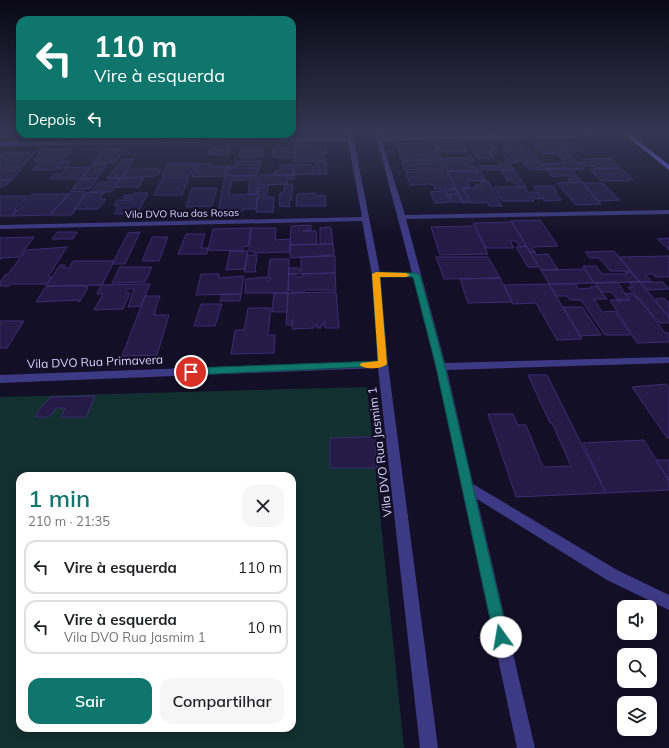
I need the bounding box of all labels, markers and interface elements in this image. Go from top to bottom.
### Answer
text: 110 m [94,29,177,64]
icon: left [28,32,80,84]
text: Vire à esquerda [94,64,225,87]
icon: left [84,108,106,130]
text: Depois [28,110,76,129]
street label: Vila DVO Rua das Rosas [125,206,239,221]
street label: Vila DVO Rua Primavera [27,352,163,371]
pin [174,355,208,389]
icon: arrive [180,361,202,383]
street label: Vila DVO Rua Jasmim 1 [364,386,395,518]
text: 1 min [28,483,90,513]
button: close [242,485,284,527]
text: 210 m · 21:35 [28,513,110,529]
icon: left [30,556,52,578]
text: Vire à esquerda [64,558,177,577]
text: 110 m [238,558,282,577]
map controls [617,600,657,736]
button: sound [617,600,657,640]
text: Vire à esquerda [64,610,177,629]
icon: left [30,616,52,638]
position arrow [480,616,522,658]
text: 10 m [247,618,282,637]
text: Vila DVO Rua Jasmim 1 [64,629,206,645]
button: search [617,648,657,688]
button: Sair [28,678,152,724]
button: Compartilhar [160,678,284,724]
button: layers [617,696,657,736]

